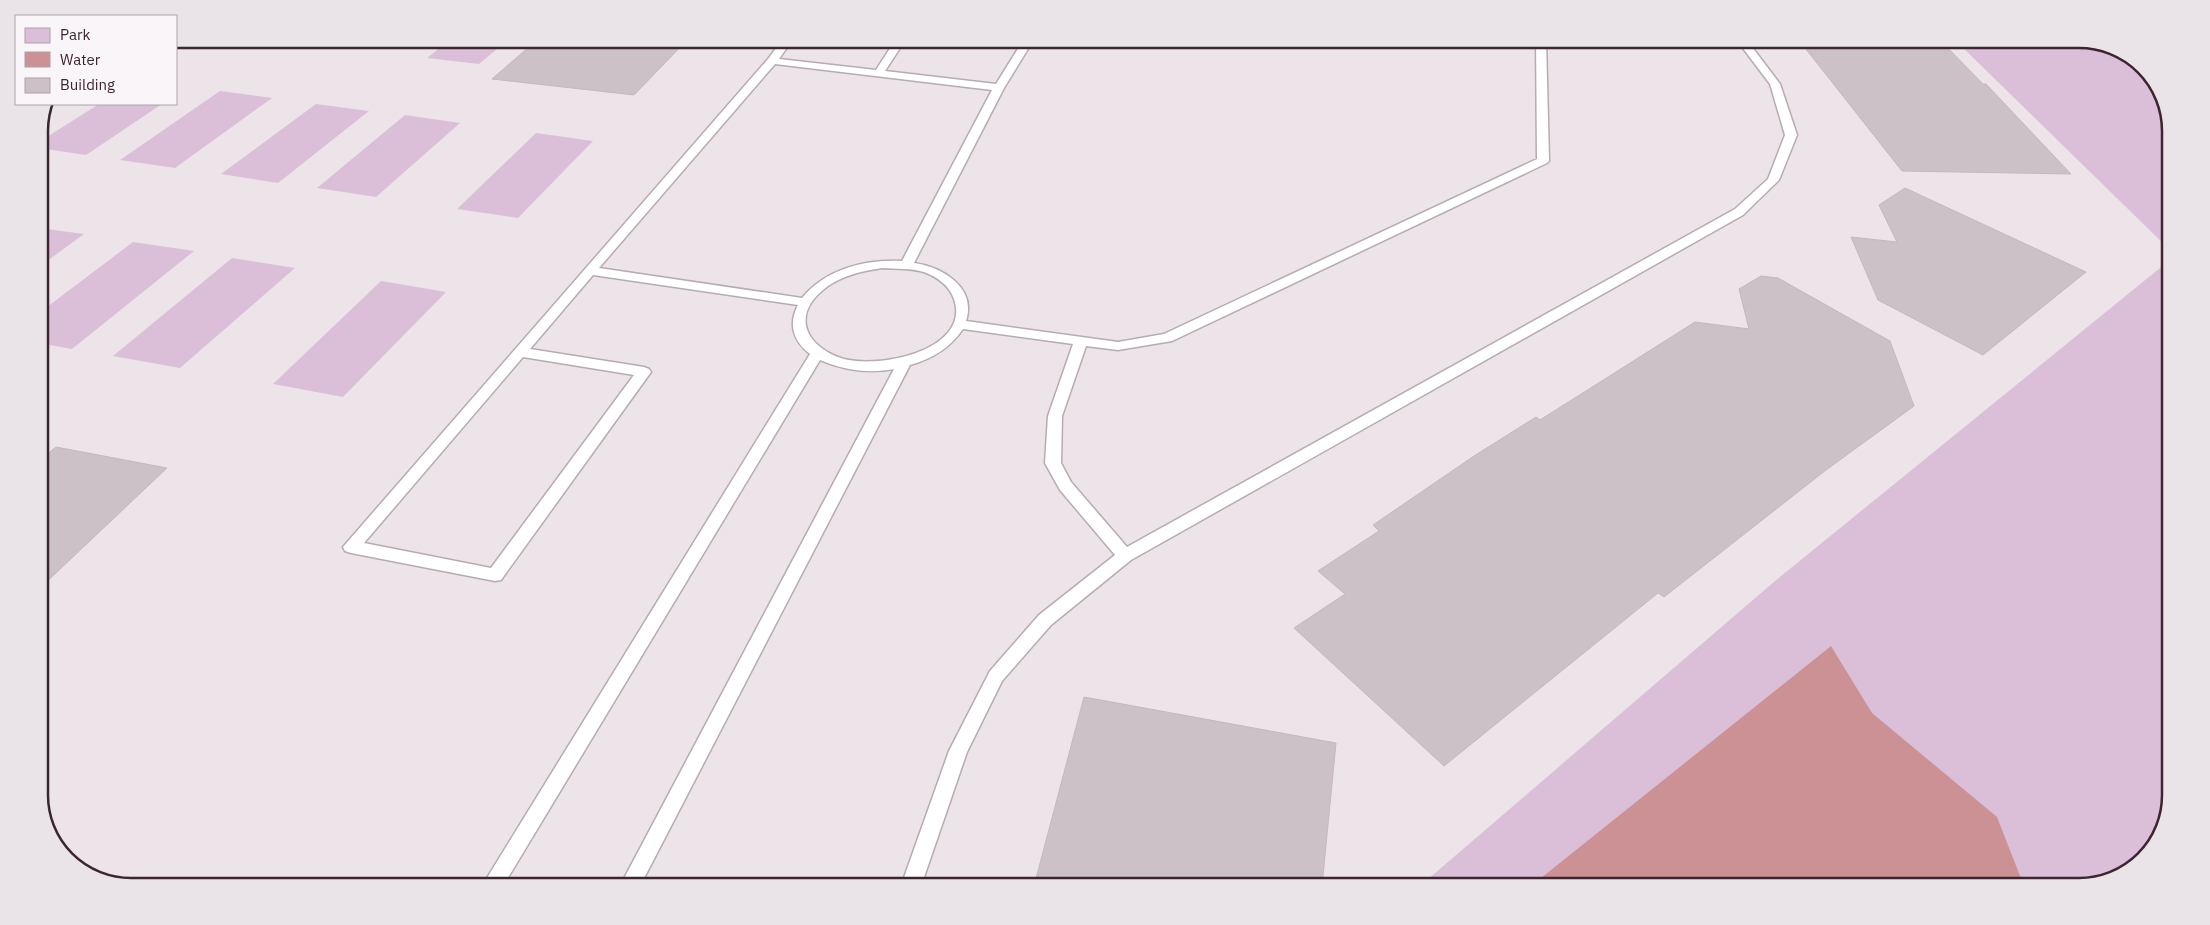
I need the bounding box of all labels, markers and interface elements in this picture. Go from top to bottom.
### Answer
legend [15,15,178,105]
text: Park [60,25,90,44]
text: Water [60,50,101,69]
text: Building [60,75,115,94]

